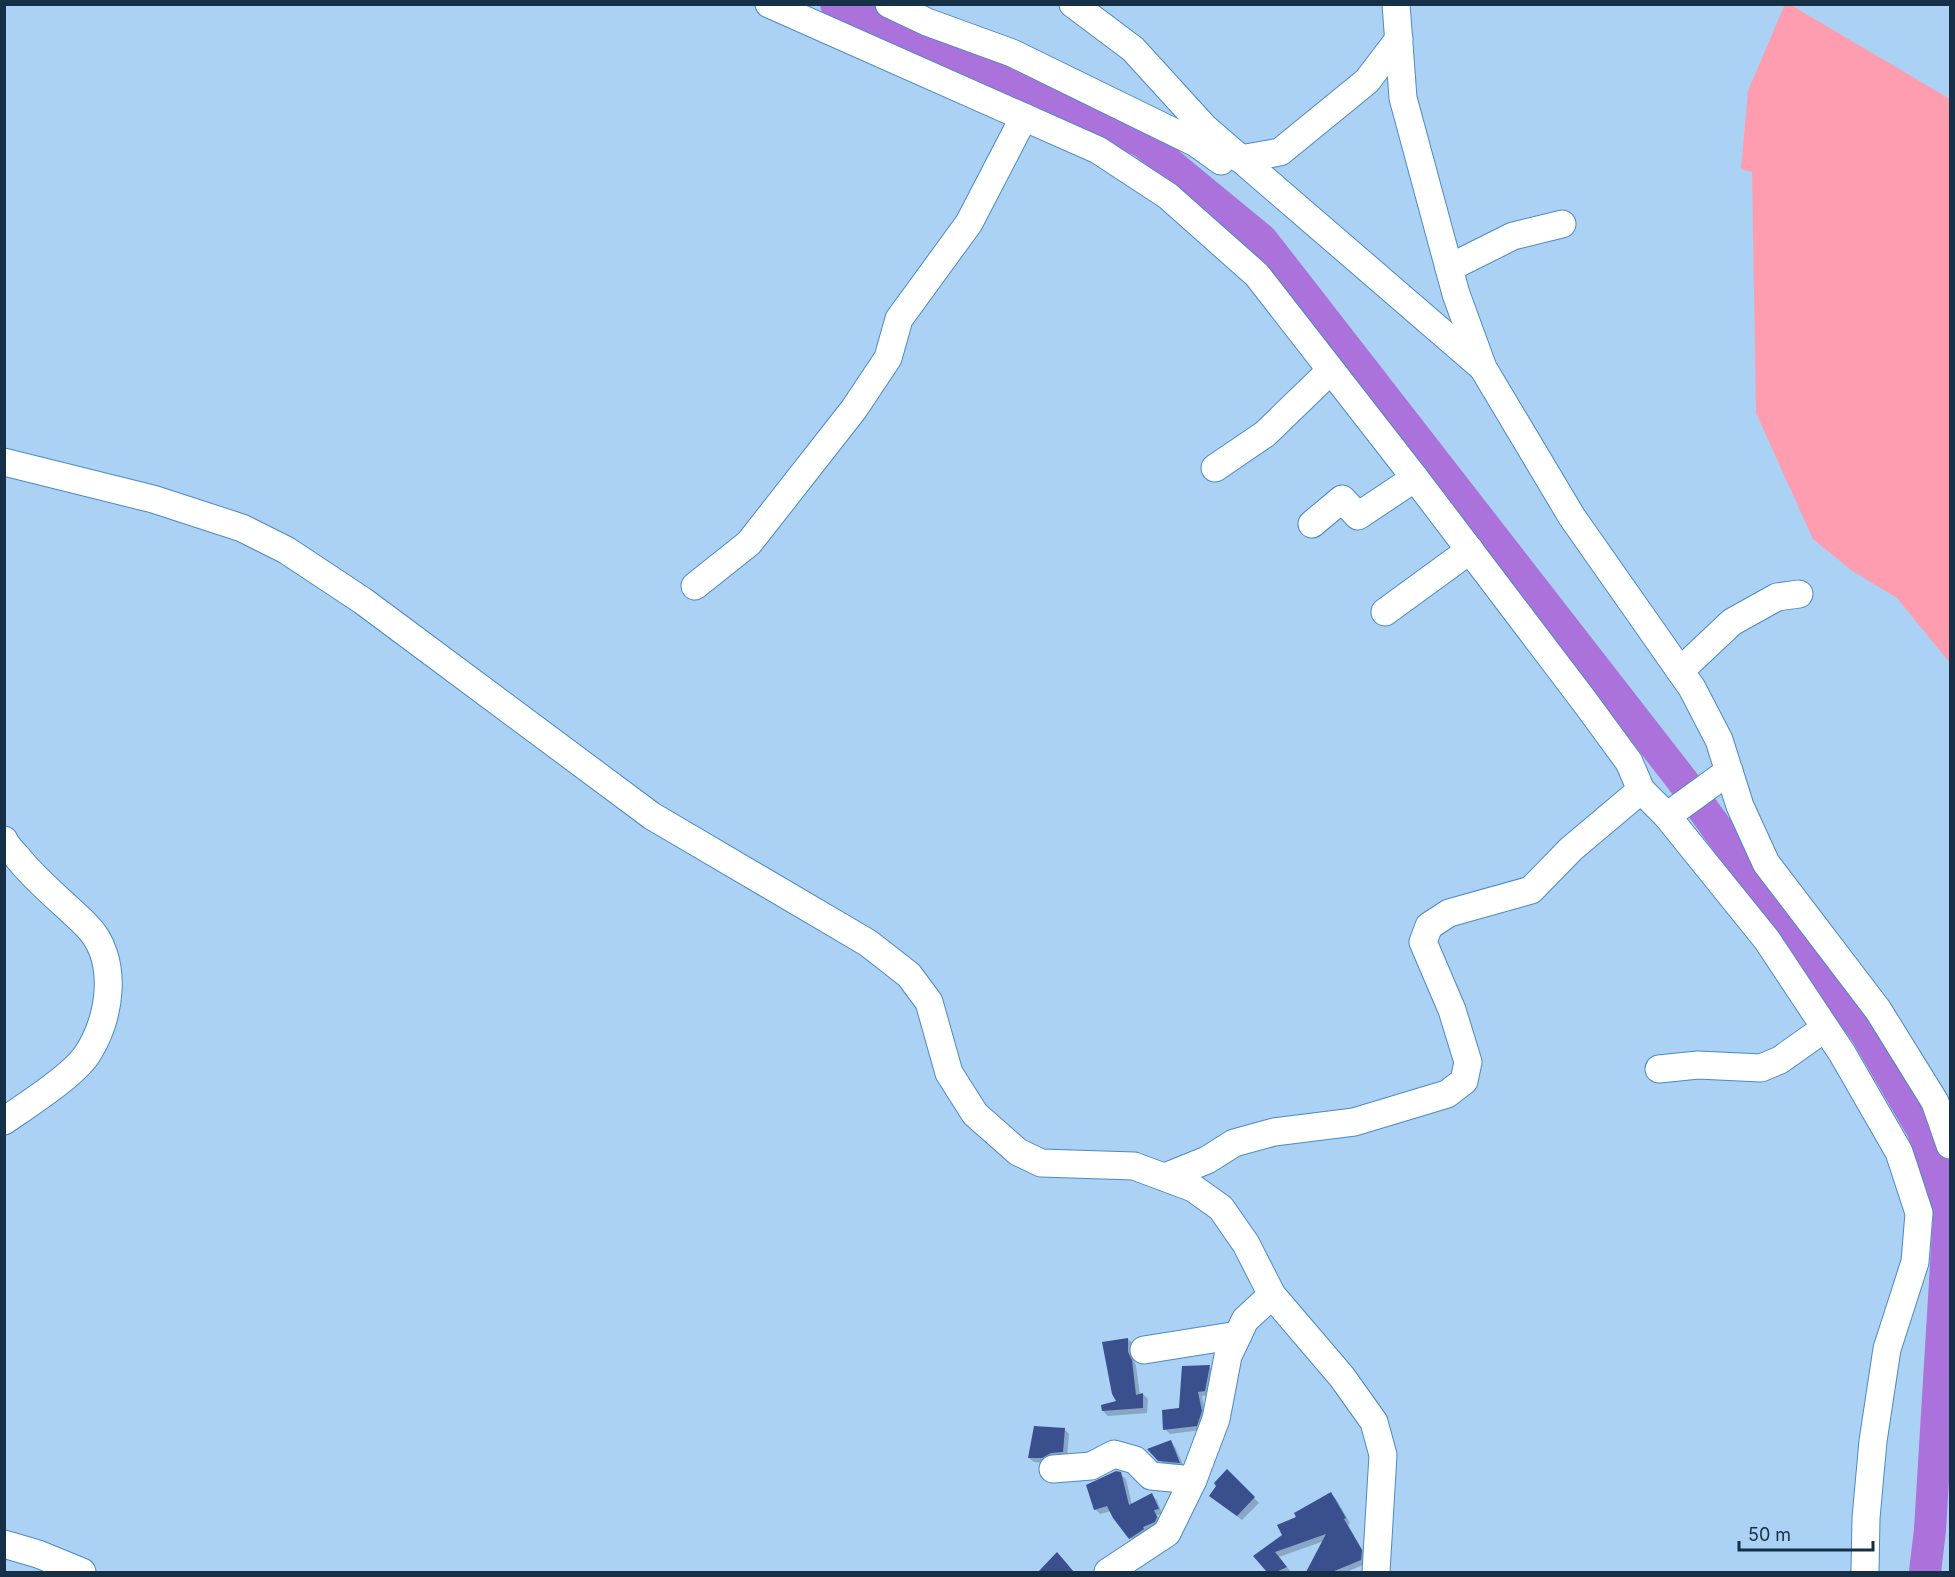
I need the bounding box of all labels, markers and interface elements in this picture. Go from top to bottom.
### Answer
scale bar [1739,1514,1872,1552]
text: 50 m [1748,1524,1791,1545]

